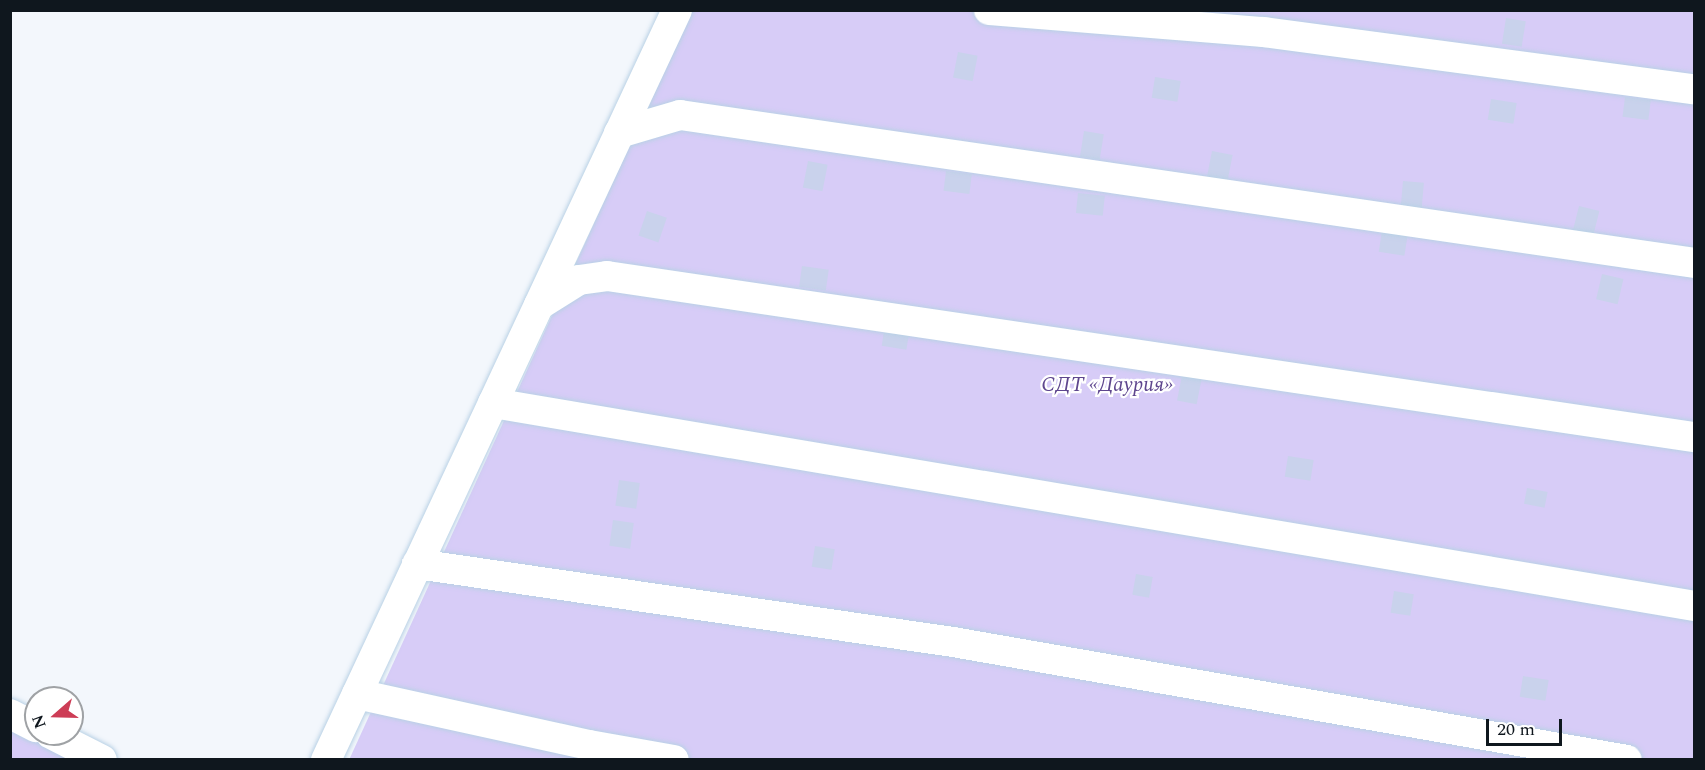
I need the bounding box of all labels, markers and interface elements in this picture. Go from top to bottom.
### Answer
park label: СДТ «Даурия» [1041,372,1173,398]
north arrow [24,686,84,746]
scale bar [1489,707,1566,745]
text: N [25,711,52,732]
text: 20 m [1497,716,1535,743]

